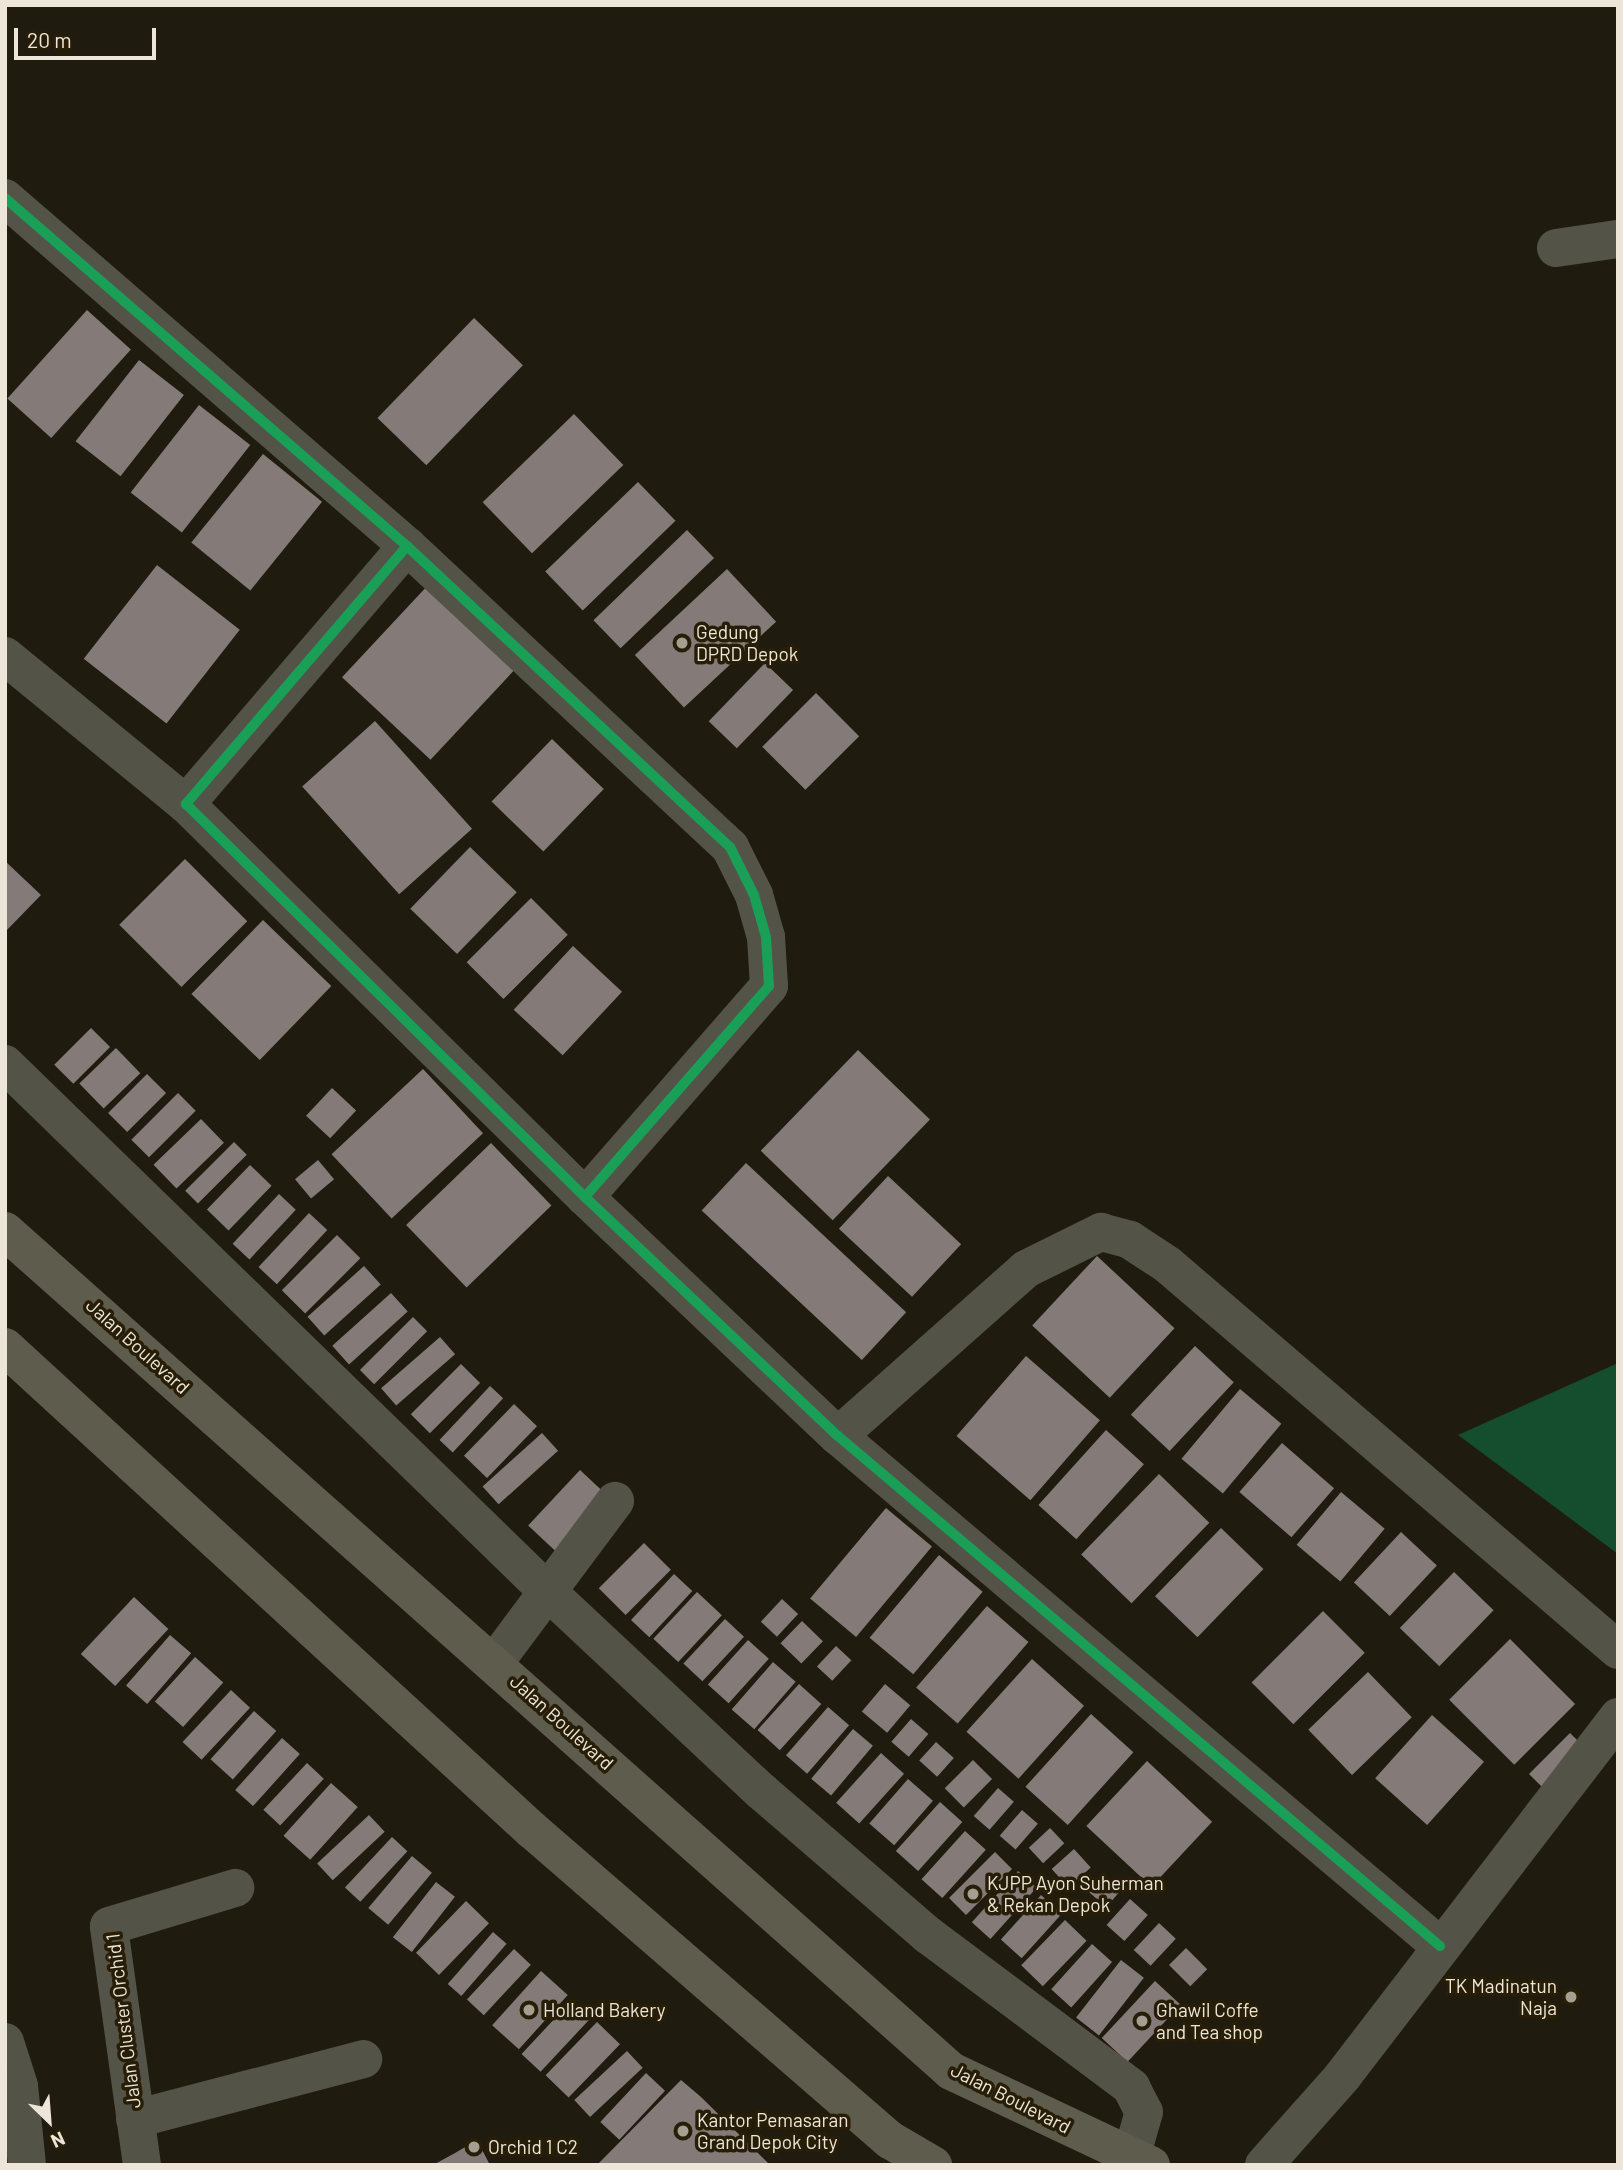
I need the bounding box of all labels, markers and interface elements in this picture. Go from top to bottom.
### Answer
scale bar [18,14,159,58]
text: 20 m [27,27,72,52]
place label: Gedung DPRD Depok [696,621,798,665]
marker: Gedung DPRD Depok [674,635,690,651]
street label: Jalan Boulevard [82,1294,194,1398]
street label: Jalan Boulevard [506,1670,618,1774]
place label: KJPP Ayon Suherman & Rekan Depok [987,1872,1164,1916]
marker: KJPP Ayon Suherman & Rekan Depok [965,1886,981,1902]
street label: Jalan Cluster Orchid 1 [101,1932,145,2110]
place label: TK Madinatun Naja [1445,1975,1557,2019]
marker: TK Madinatun Naja [1563,1989,1579,2005]
place label: Holland Bakery [543,1999,666,2021]
place label: Ghawil Coffe and Tea shop [1156,1999,1263,2043]
marker: Holland Bakery [521,2002,537,2018]
marker: Ghawil Coffe and Tea shop [1134,2013,1150,2029]
street label: Jalan Boulevard [947,2058,1075,2138]
north arrow [14,2086,84,2156]
place label: Kantor Pemasaran Grand Depok City [697,2109,848,2153]
marker: Kantor Pemasaran Grand Depok City [675,2123,691,2139]
text: N [48,2127,69,2154]
place label: Orchid 1 C2 [488,2136,578,2158]
marker: Orchid 1 C2 [466,2139,482,2155]

